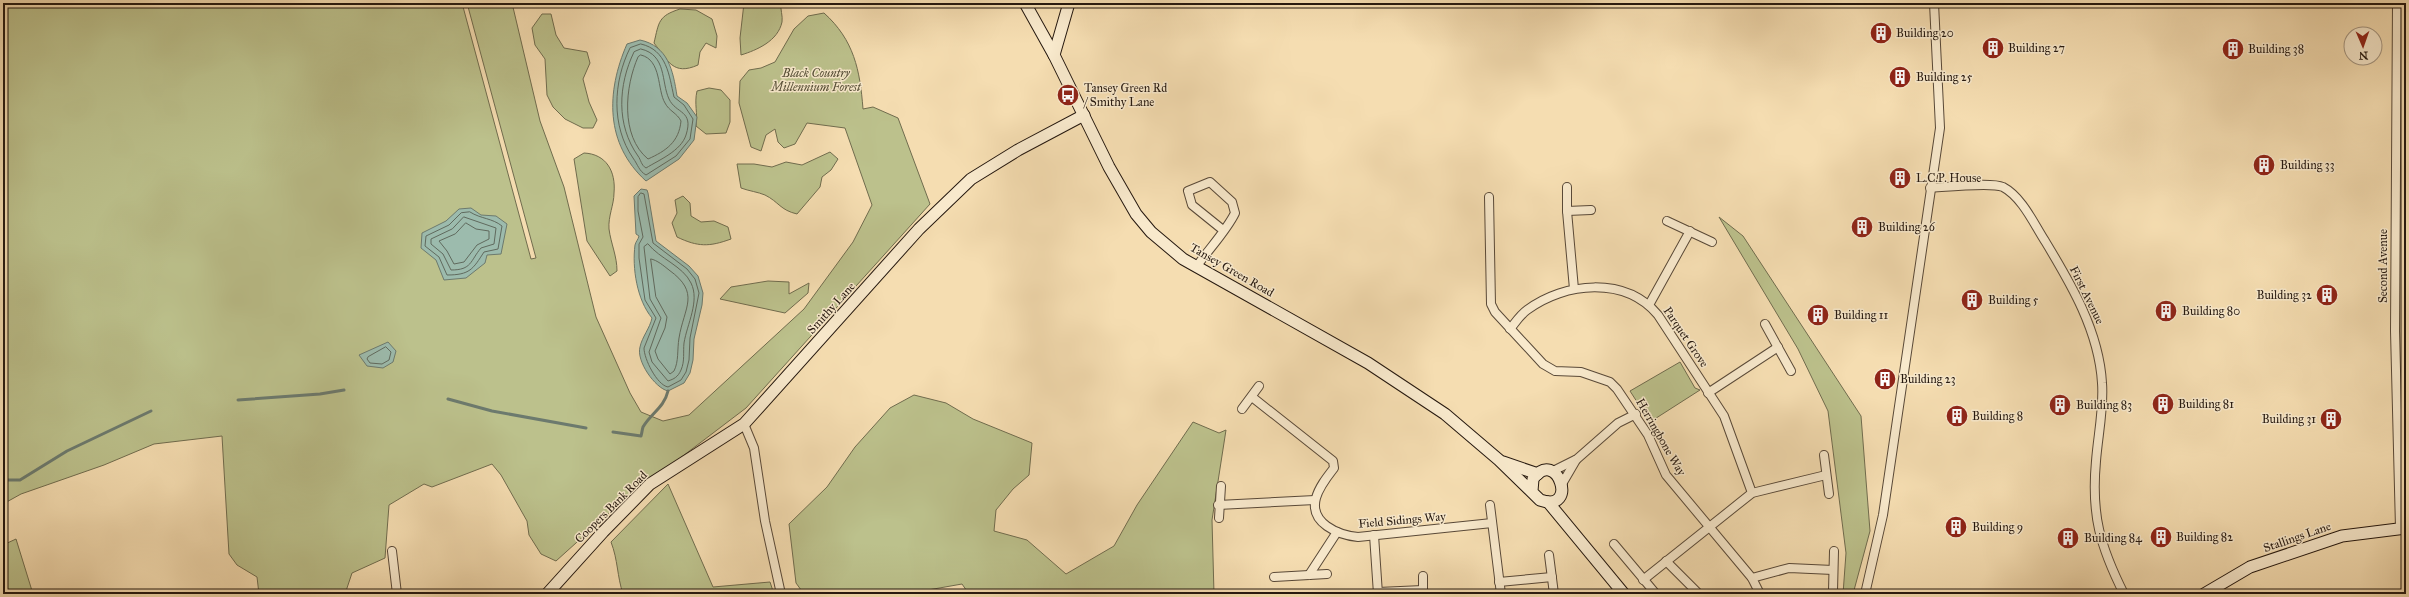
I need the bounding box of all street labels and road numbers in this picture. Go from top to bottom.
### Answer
street label: Second Avenue [2376,229,2390,303]
street label: Tansey Green Road [1188,240,1276,300]
street label: First Avenue [2067,264,2107,326]
street label: Smithy Lane [804,279,858,337]
street label: Parquet Grove [1660,304,1711,370]
street label: Herringbone Way [1632,396,1689,479]
street label: Coopers Bank Road [572,468,650,546]
street label: Field Sidings Way [1358,509,1447,532]
street label: Stallings Lane [2261,519,2333,556]

